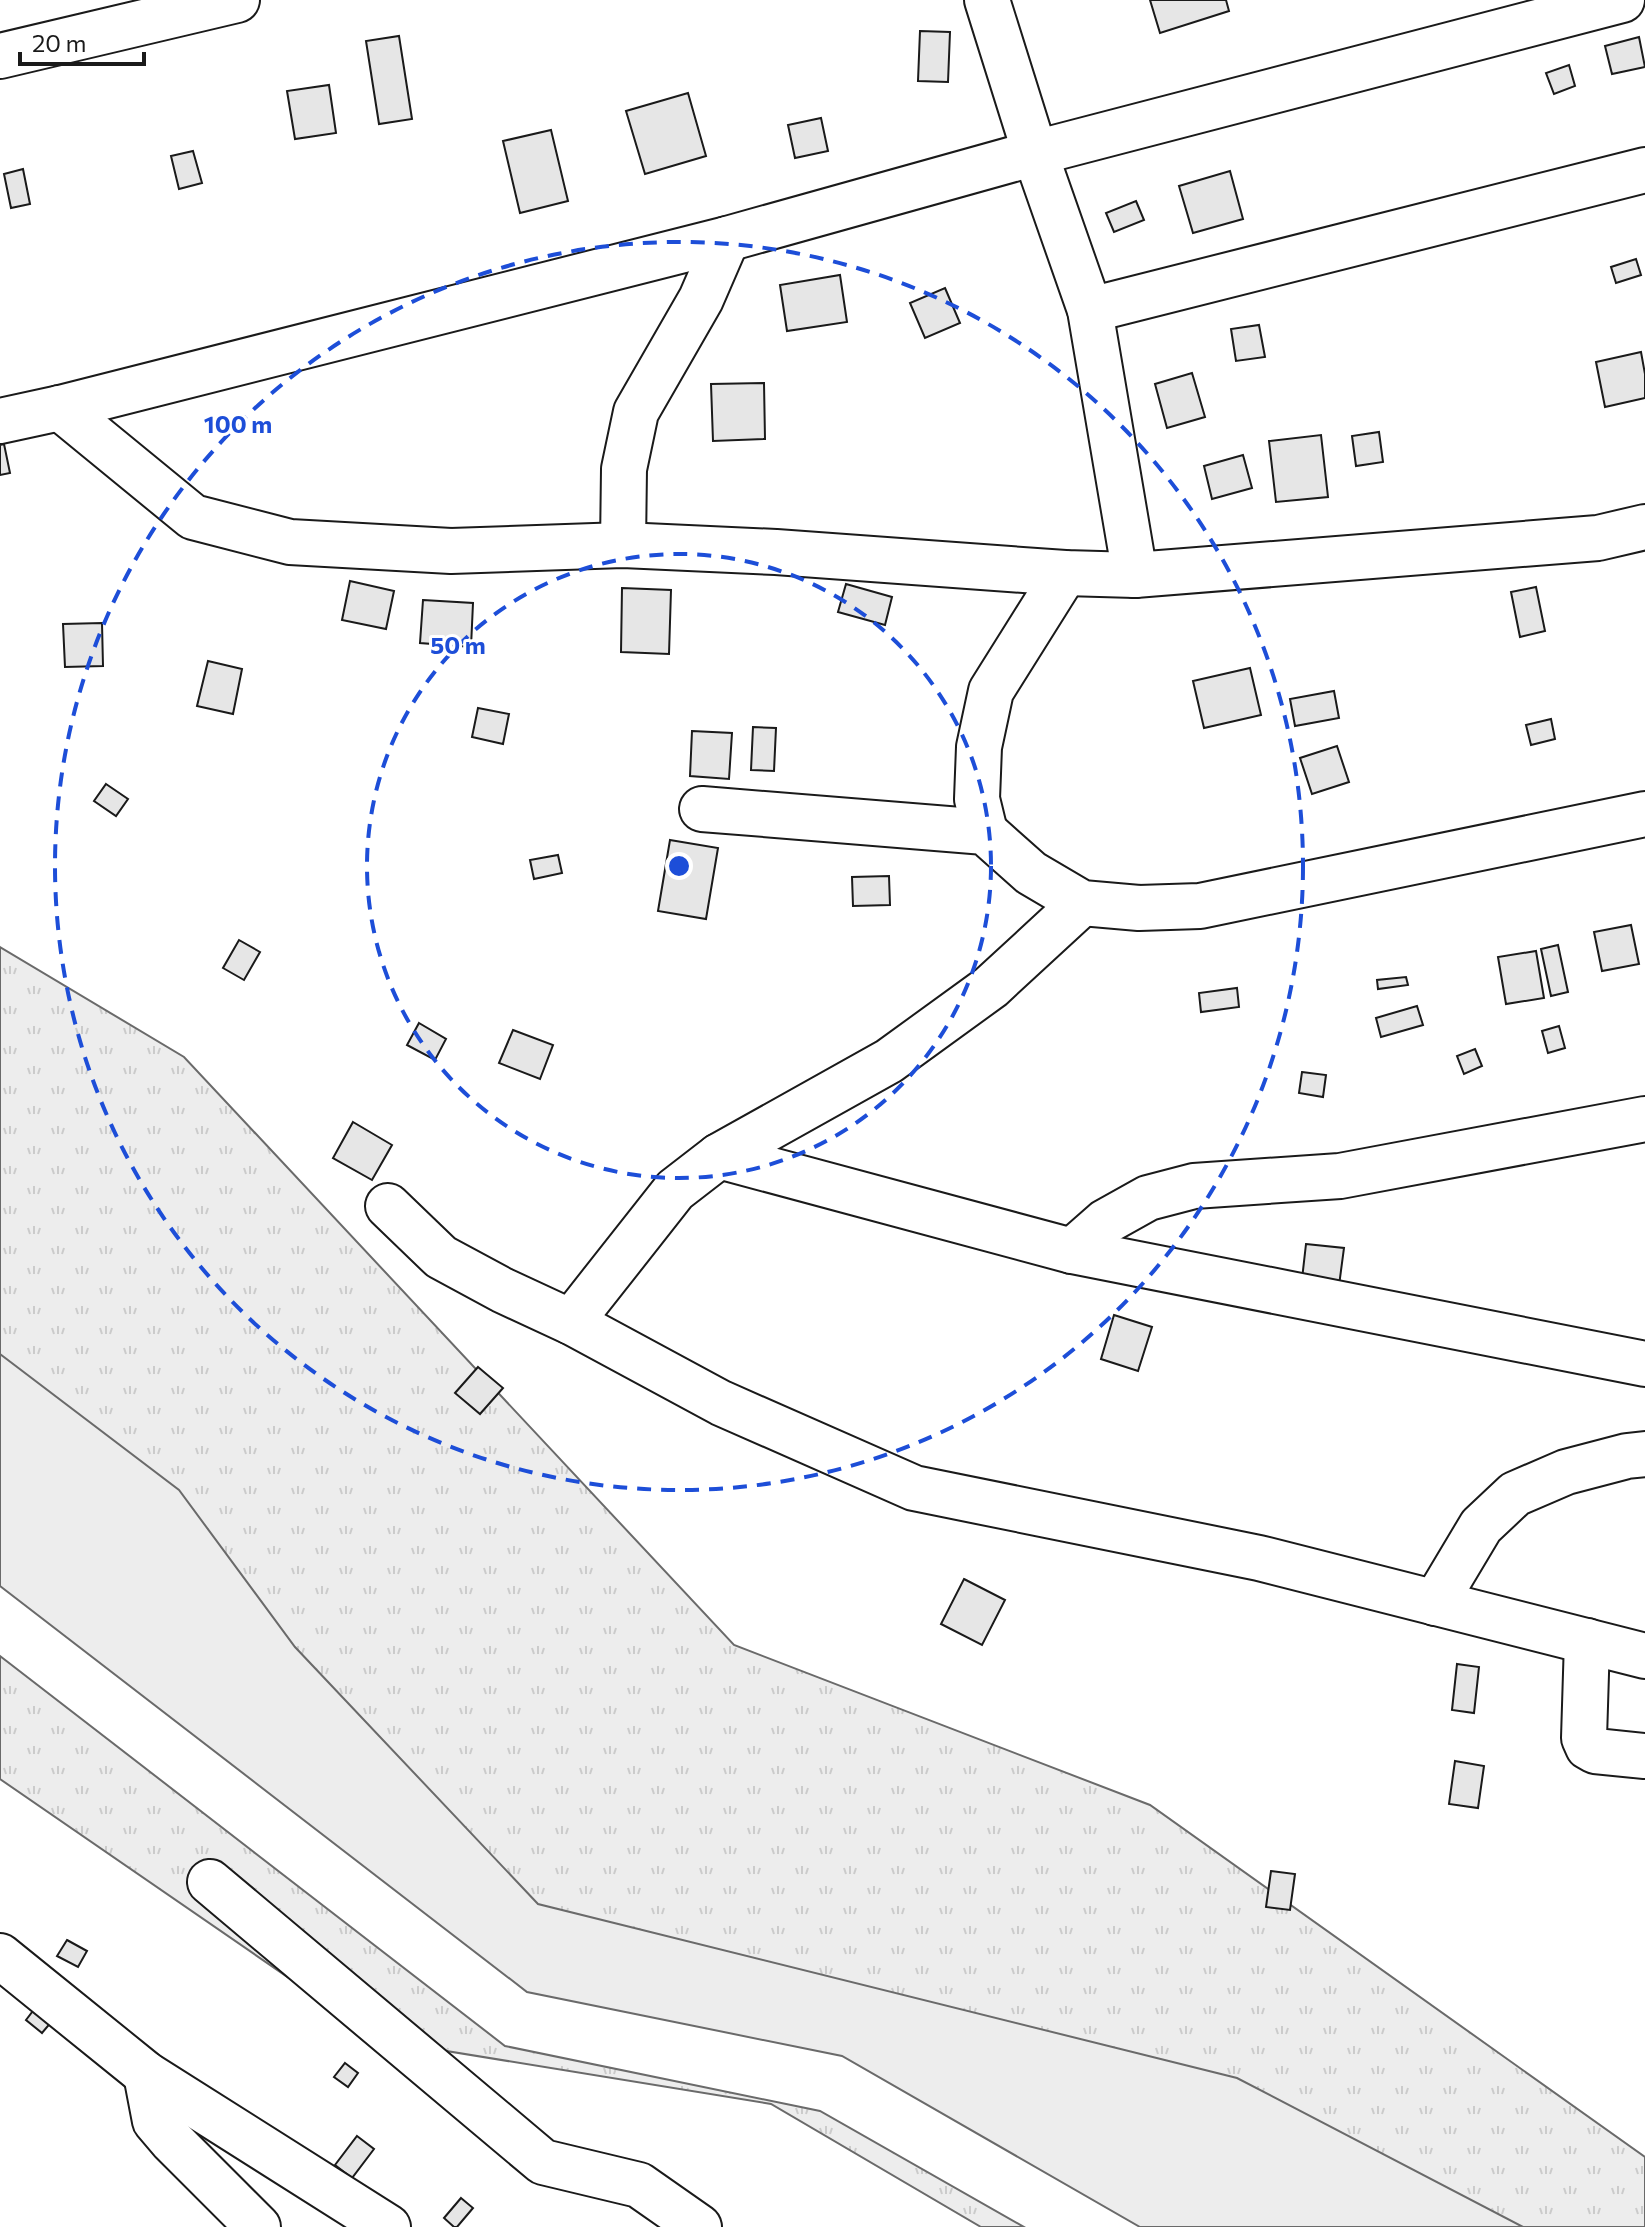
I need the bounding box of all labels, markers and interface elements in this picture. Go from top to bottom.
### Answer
scale bar [20,16,144,66]
text: 20 m [32,28,86,57]
text: 100 m [204,409,272,438]
text: 50 m [430,630,486,659]
centre of rings [665,852,693,880]

